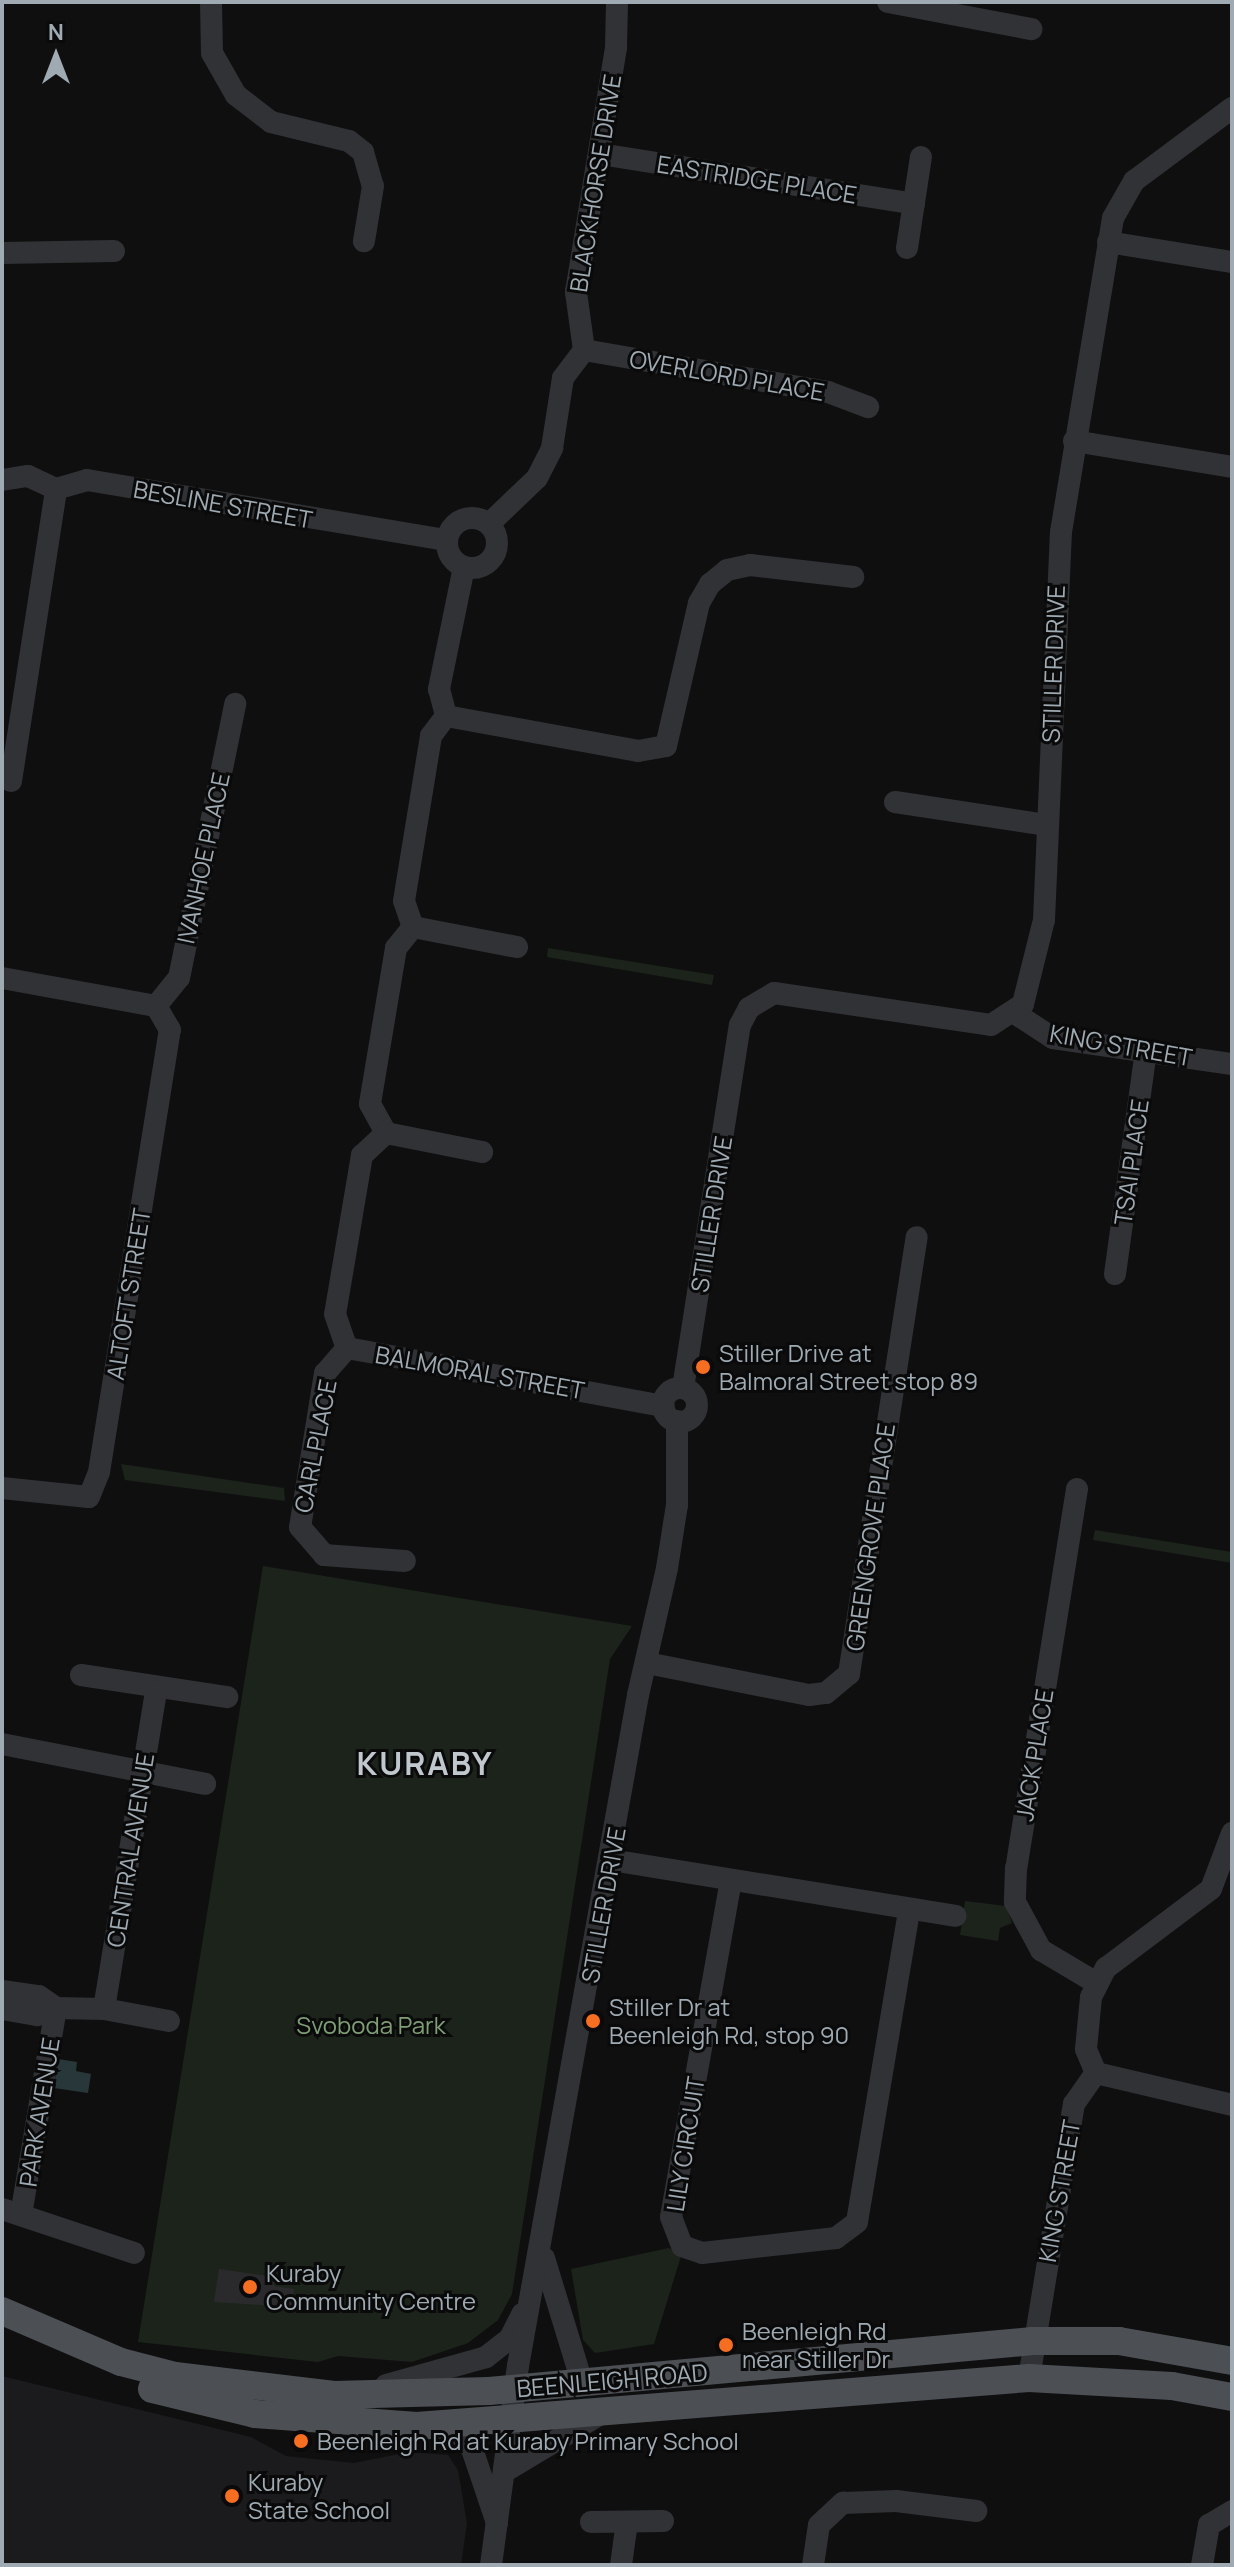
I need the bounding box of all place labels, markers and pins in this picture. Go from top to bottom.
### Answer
place label: Stiller Drive at Balmoral Street stop 89 [719,1339,978,1395]
marker: Stiller Drive at Balmoral Street stop 89 [694,1358,712,1376]
place label: Stiller Dr at Beenleigh Rd, stop 90 [609,1993,849,2049]
marker: Stiller Dr at Beenleigh Rd, stop 90 [584,2012,602,2030]
place label: Kuraby Community Centre [266,2259,476,2315]
marker: Kuraby Community Centre [241,2278,259,2296]
place label: Beenleigh Rd near Stiller Dr [742,2317,890,2373]
marker: Beenleigh Rd near Stiller Dr [717,2336,735,2354]
place label: Beenleigh Rd at Kuraby Primary School [317,2427,739,2455]
marker: Beenleigh Rd at Kuraby Primary School [292,2432,310,2450]
place label: Kuraby State School [248,2468,390,2524]
marker: Kuraby State School [223,2487,241,2505]

